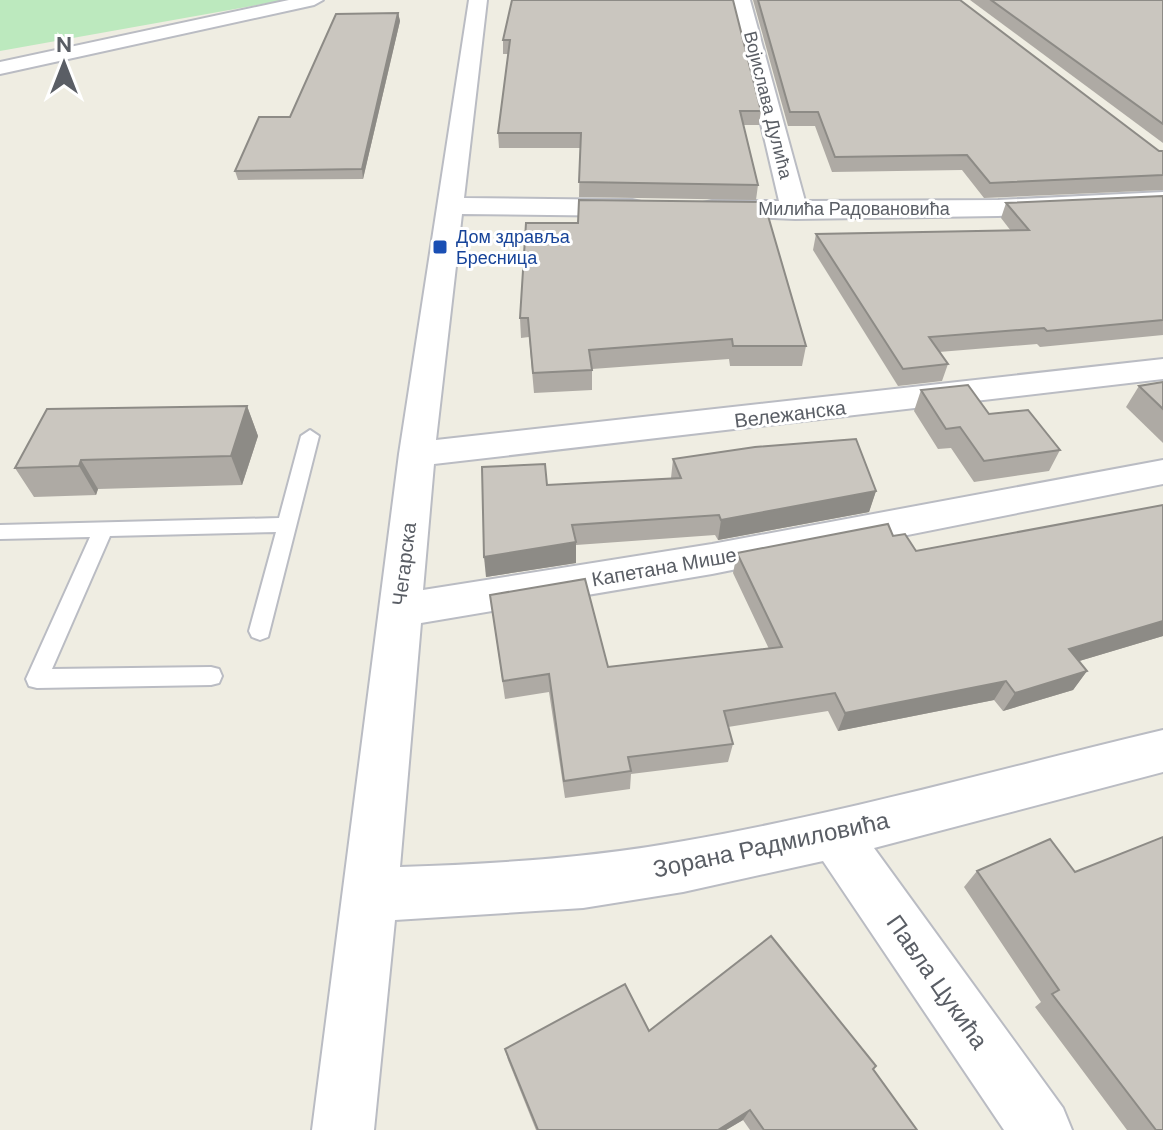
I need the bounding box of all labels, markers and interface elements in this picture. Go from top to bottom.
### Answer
north arrow [24,24,104,104]
street label: Војислава Дулића [738,29,798,182]
text: N [56,30,72,59]
street label: Милића Радовановића [758,197,951,221]
place label: Дом здравља Бресница [456,225,571,270]
marker: Дом здравља Бресница [431,238,449,256]
street label: Вележанска [733,394,848,434]
street label: Чегарска [386,520,422,607]
street label: Капетана Мише [590,541,738,593]
street label: Зорана Радмиловића [650,804,892,885]
street label: Павла Цукића [880,909,995,1055]

